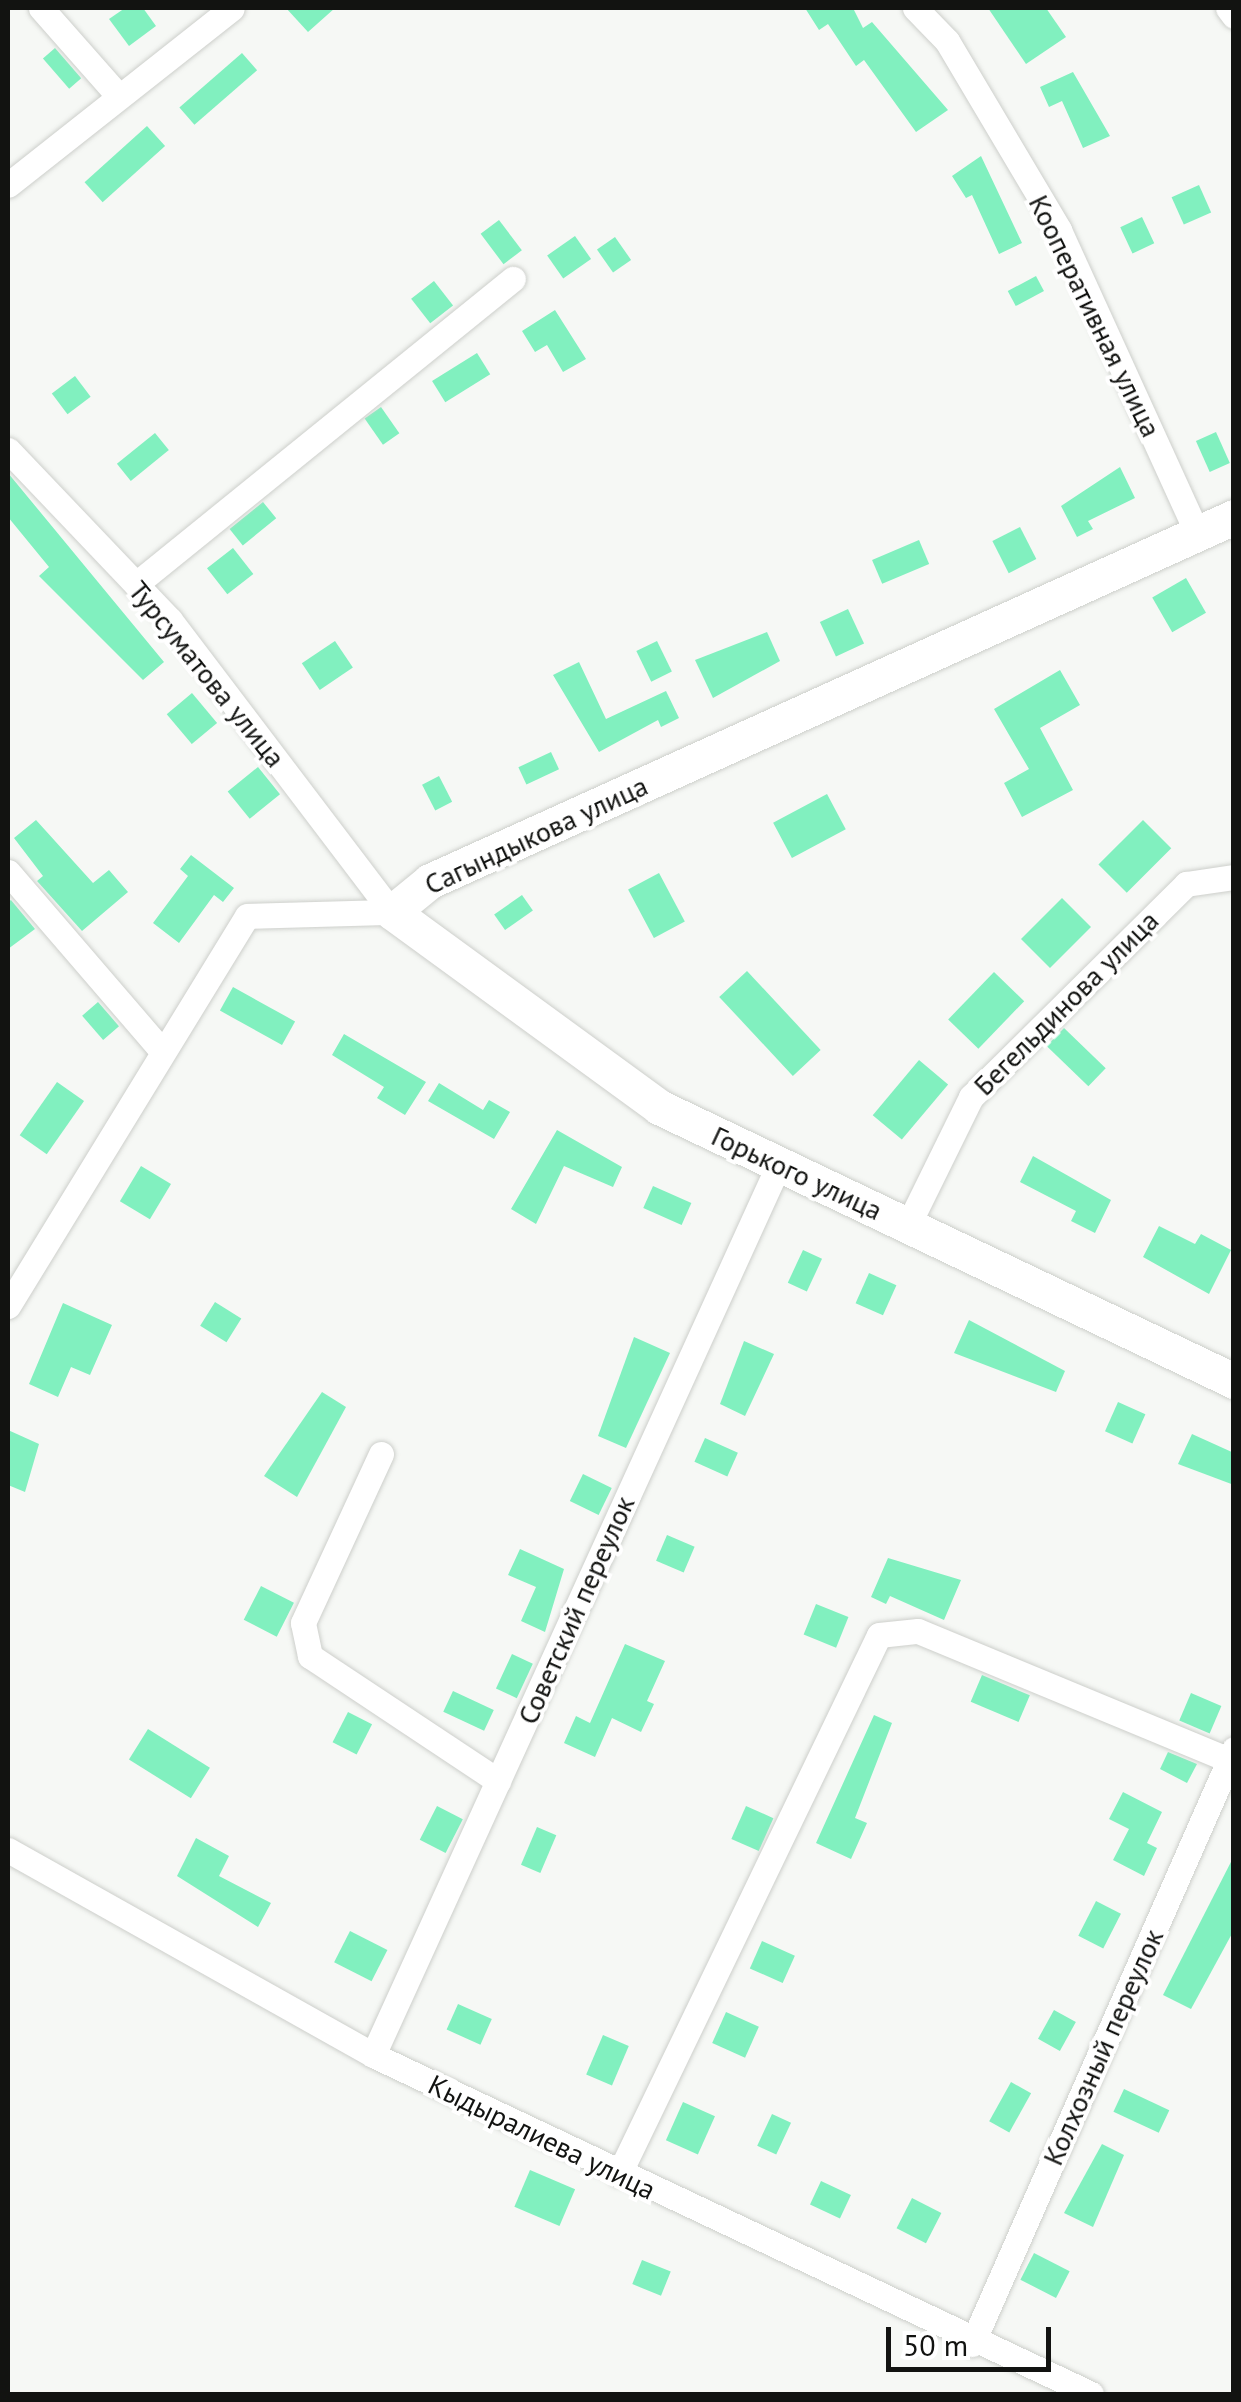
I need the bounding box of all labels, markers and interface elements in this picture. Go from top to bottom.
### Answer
street label: Кооперативная улица [1022,190,1168,442]
street label: Турсуматова улица [122,574,292,774]
street label: Сагындыкова улица [419,769,653,901]
street label: Бегельдинова улица [967,904,1165,1102]
street label: Горького улица [706,1119,888,1227]
street label: Советский переулок [511,1491,641,1729]
street label: Колхозный переулок [1036,1924,1170,2170]
street label: Кыдыралиева улица [423,2067,661,2207]
scale bar [891,2307,1056,2369]
text: 50 m [903,2325,968,2364]

